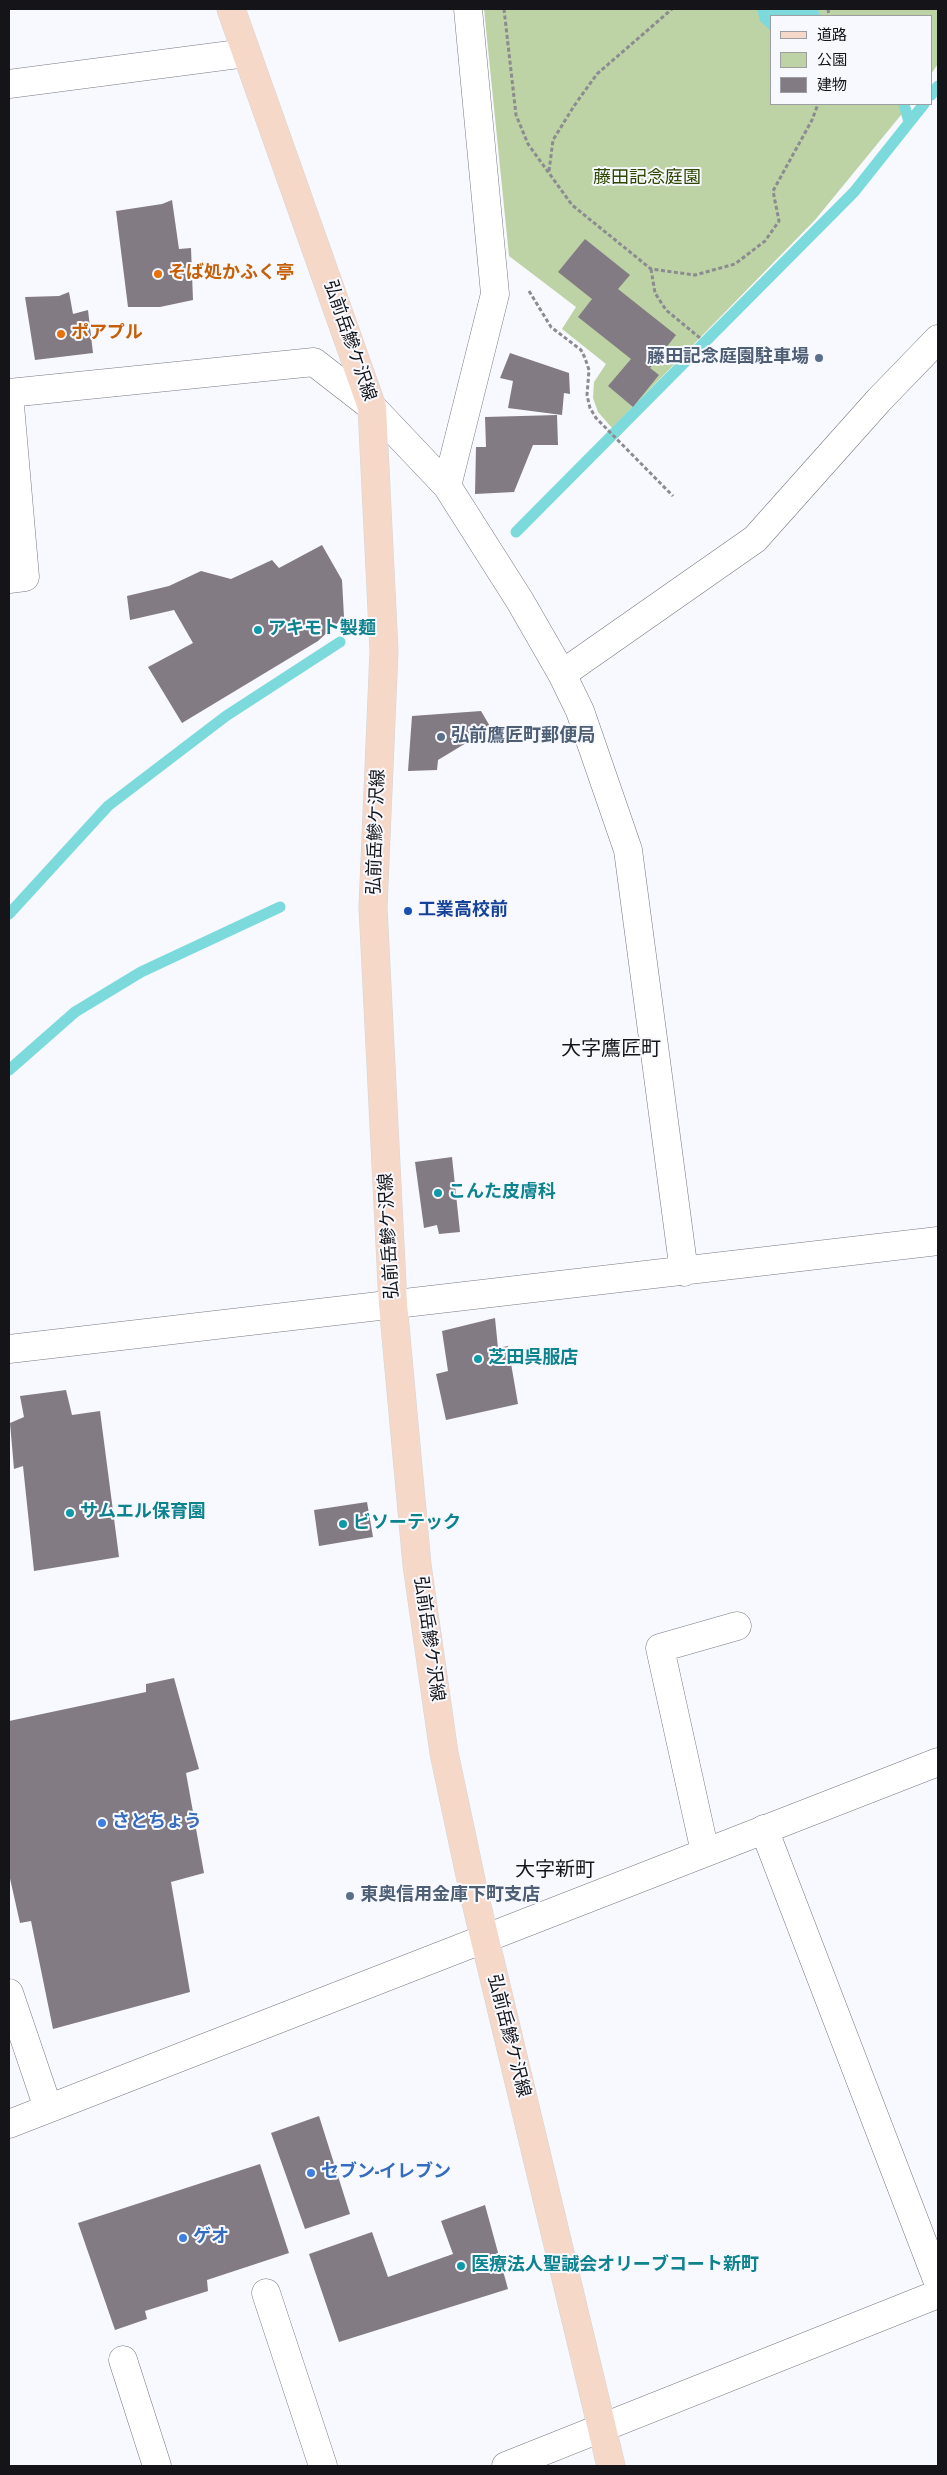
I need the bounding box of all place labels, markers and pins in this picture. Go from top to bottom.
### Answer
place label: そば処かふく亭 [168,263,294,285]
marker: そば処かふく亭 [152,268,164,280]
place label: ポアプル [71,323,143,345]
marker: ポアプル [55,328,67,340]
place label: 藤田記念庭園駐車場 [647,347,809,369]
marker: 藤田記念庭園駐車場 [813,352,825,364]
place label: アキモト製麺 [268,619,376,641]
marker: アキモト製麺 [252,624,264,636]
place label: 弘前鷹匠町郵便局 [451,726,595,748]
marker: 弘前鷹匠町郵便局 [435,731,447,743]
place label: 工業高校前 [418,900,508,922]
marker: 工業高校前 [402,905,414,917]
place label: こんた皮膚科 [448,1182,556,1204]
marker: こんた皮膚科 [432,1187,444,1199]
place label: 芝田呉服店 [488,1348,578,1370]
marker: 芝田呉服店 [472,1353,484,1365]
place label: サムエル保育園 [80,1502,206,1524]
marker: サムエル保育園 [64,1507,76,1519]
place label: ビソーテック [353,1513,461,1535]
marker: ビソーテック [337,1518,349,1530]
place label: さとちょう [112,1812,202,1834]
marker: さとちょう [96,1817,108,1829]
place label: 東奥信用金庫下町支店 [360,1885,540,1907]
marker: 東奥信用金庫下町支店 [344,1890,356,1902]
place label: セブン-イレブン [321,2162,451,2184]
marker: セブン-イレブン [305,2167,317,2179]
place label: ゲオ [193,2227,229,2249]
marker: ゲオ [177,2232,189,2244]
place label: 医療法人聖誠会オリーブコート新町 [471,2255,759,2277]
marker: 医療法人聖誠会オリーブコート新町 [455,2260,467,2272]

